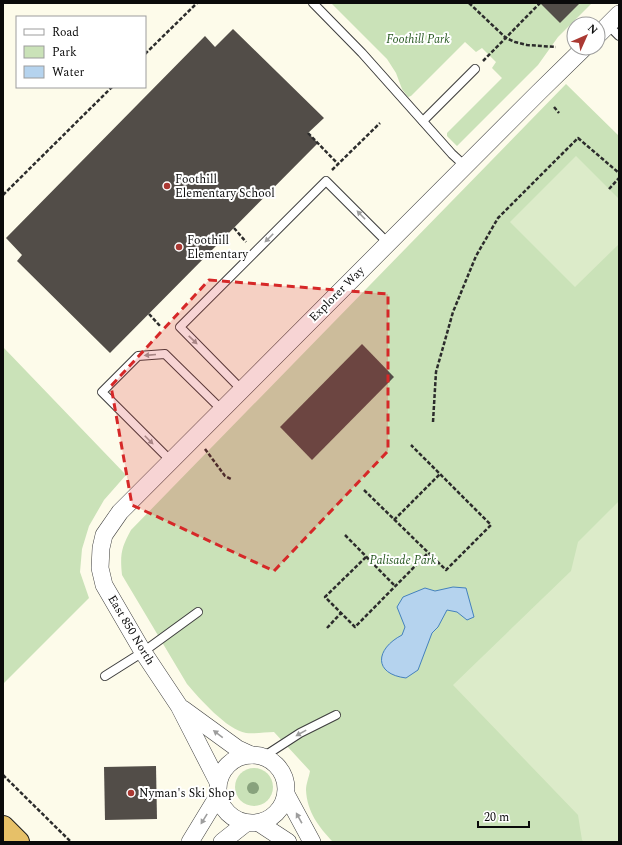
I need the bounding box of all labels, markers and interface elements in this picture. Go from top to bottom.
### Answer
legend [16,16,146,88]
north arrow [566,16,606,56]
text: N [584,20,602,38]
text: Road [52,23,79,42]
park label: Foothill Park [386,30,450,49]
text: Park [52,43,77,62]
text: Water [52,63,84,82]
place label: Foothill Elementary School [175,170,275,203]
marker: Foothill Elementary School [162,181,172,191]
one-way arrow [356,210,366,220]
place label: Foothill Elementary [187,231,249,264]
one-way arrow [264,233,274,243]
marker: Foothill Elementary [174,242,184,252]
street label: Explorer Way [305,261,370,326]
one-way arrow [188,335,198,345]
one-way arrow [144,351,156,358]
one-way arrow [144,435,154,445]
park label: Palisade Park [370,551,437,570]
street label: East 850 North [102,591,160,669]
one-way arrow [296,729,307,736]
one-way arrow [213,730,224,738]
place label: Nyman's Ski Shop [139,784,235,803]
marker: Nyman's Ski Shop [126,788,136,798]
scale bar [478,803,529,829]
text: 20 m [484,808,509,827]
one-way arrow [295,812,302,824]
one-way arrow [201,813,208,825]

